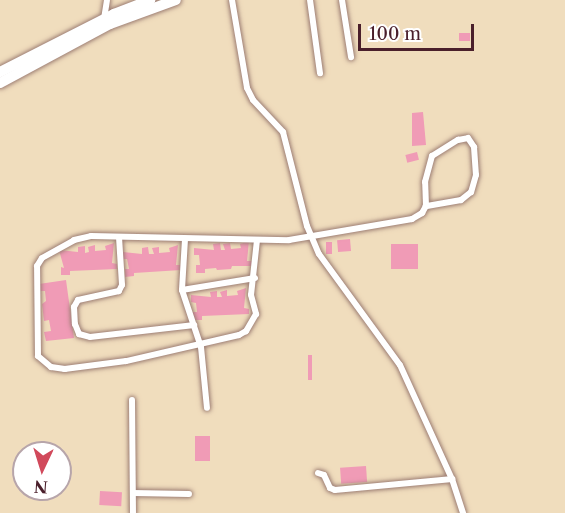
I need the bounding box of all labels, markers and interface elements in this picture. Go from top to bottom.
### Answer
scale bar [361,12,476,50]
text: 100 m [369,23,421,45]
north arrow [12,441,72,501]
text: N [33,477,49,497]

